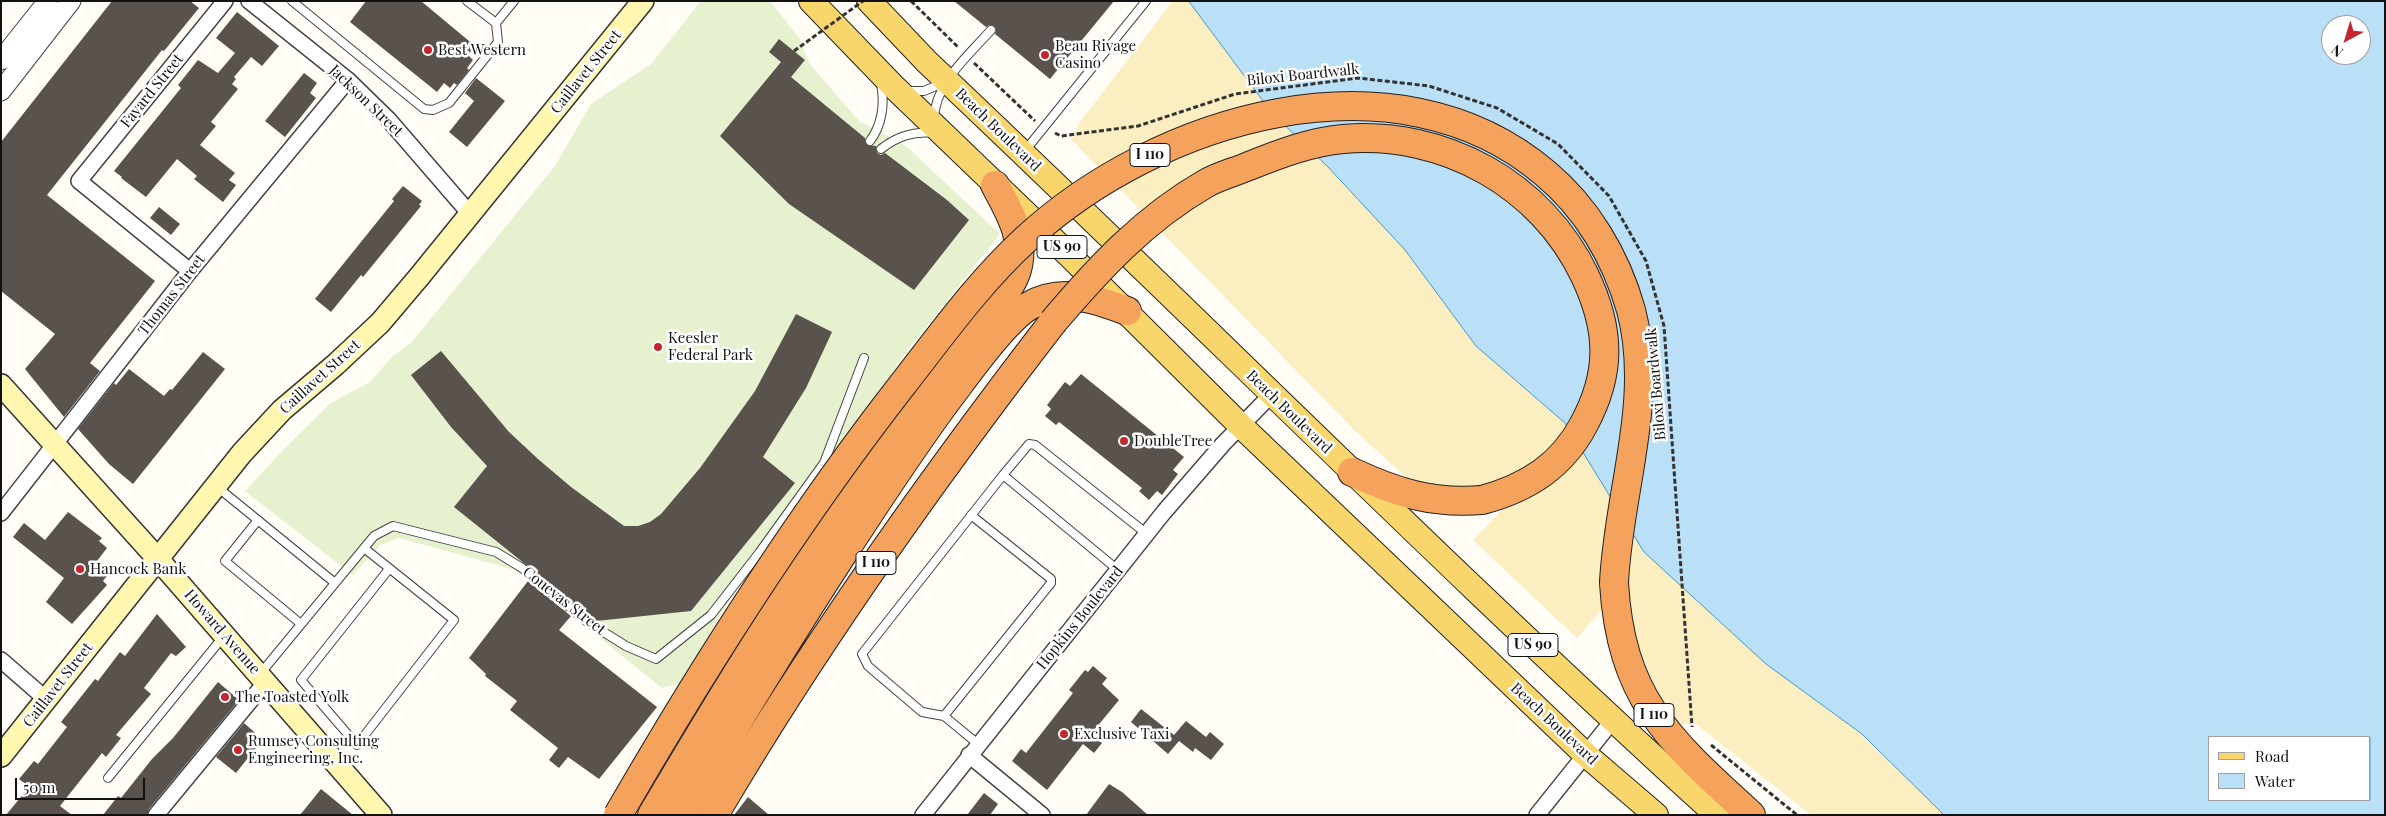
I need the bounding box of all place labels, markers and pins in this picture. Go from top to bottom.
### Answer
place label: Beau Rivage Casino [1055,37,1136,72]
place label: Best Western [438,41,526,59]
marker: Best Western [422,44,434,56]
marker: Beau Rivage Casino [1039,49,1051,61]
place label: Keesler Federal Park [668,329,753,364]
marker: Keesler Federal Park [652,341,664,353]
place label: DoubleTree [1134,432,1212,450]
marker: DoubleTree [1118,435,1130,447]
place label: Hancock Bank [90,560,187,578]
marker: Hancock Bank [74,563,86,575]
place label: The Toasted Yolk [235,688,349,706]
marker: The Toasted Yolk [219,691,231,703]
place label: Exclusive Taxi [1074,725,1169,743]
marker: Exclusive Taxi [1058,728,1070,740]
place label: Rumsey Consulting Engineering, Inc. [248,732,379,767]
marker: Rumsey Consulting Engineering, Inc. [232,744,244,756]

